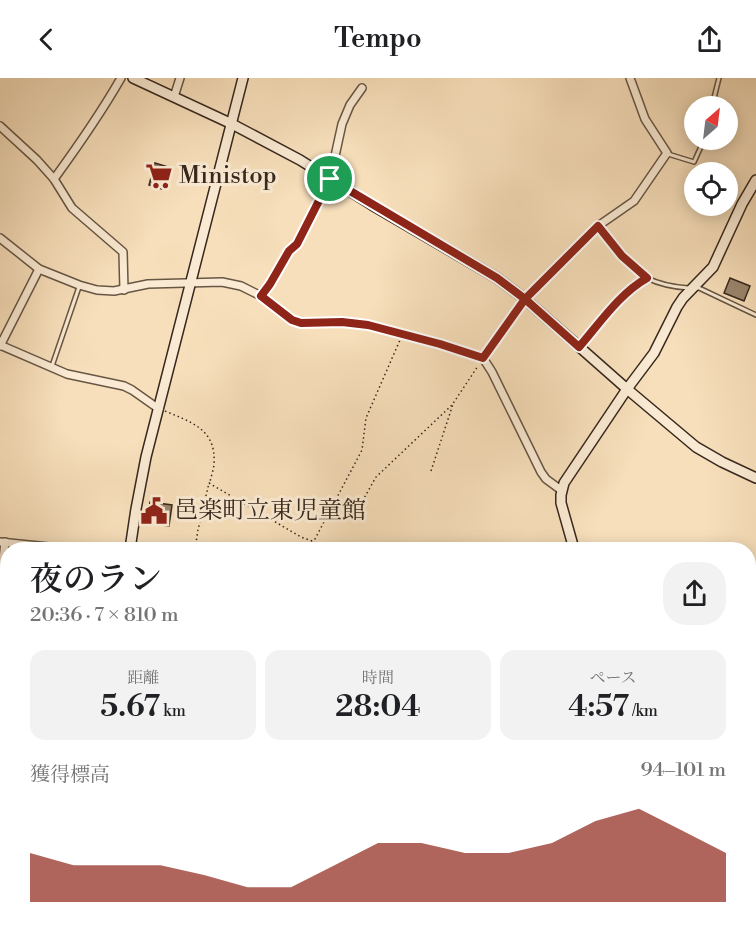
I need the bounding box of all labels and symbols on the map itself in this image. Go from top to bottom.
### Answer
north arrow [684,96,738,150]
pin [304,153,355,204]
supermarket icon: Ministop [144,161,174,191]
place label: Ministop [179,161,277,191]
public building icon: 邑楽町立東児童館 [139,496,169,526]
place label: 邑楽町立東児童館 [174,496,366,526]

